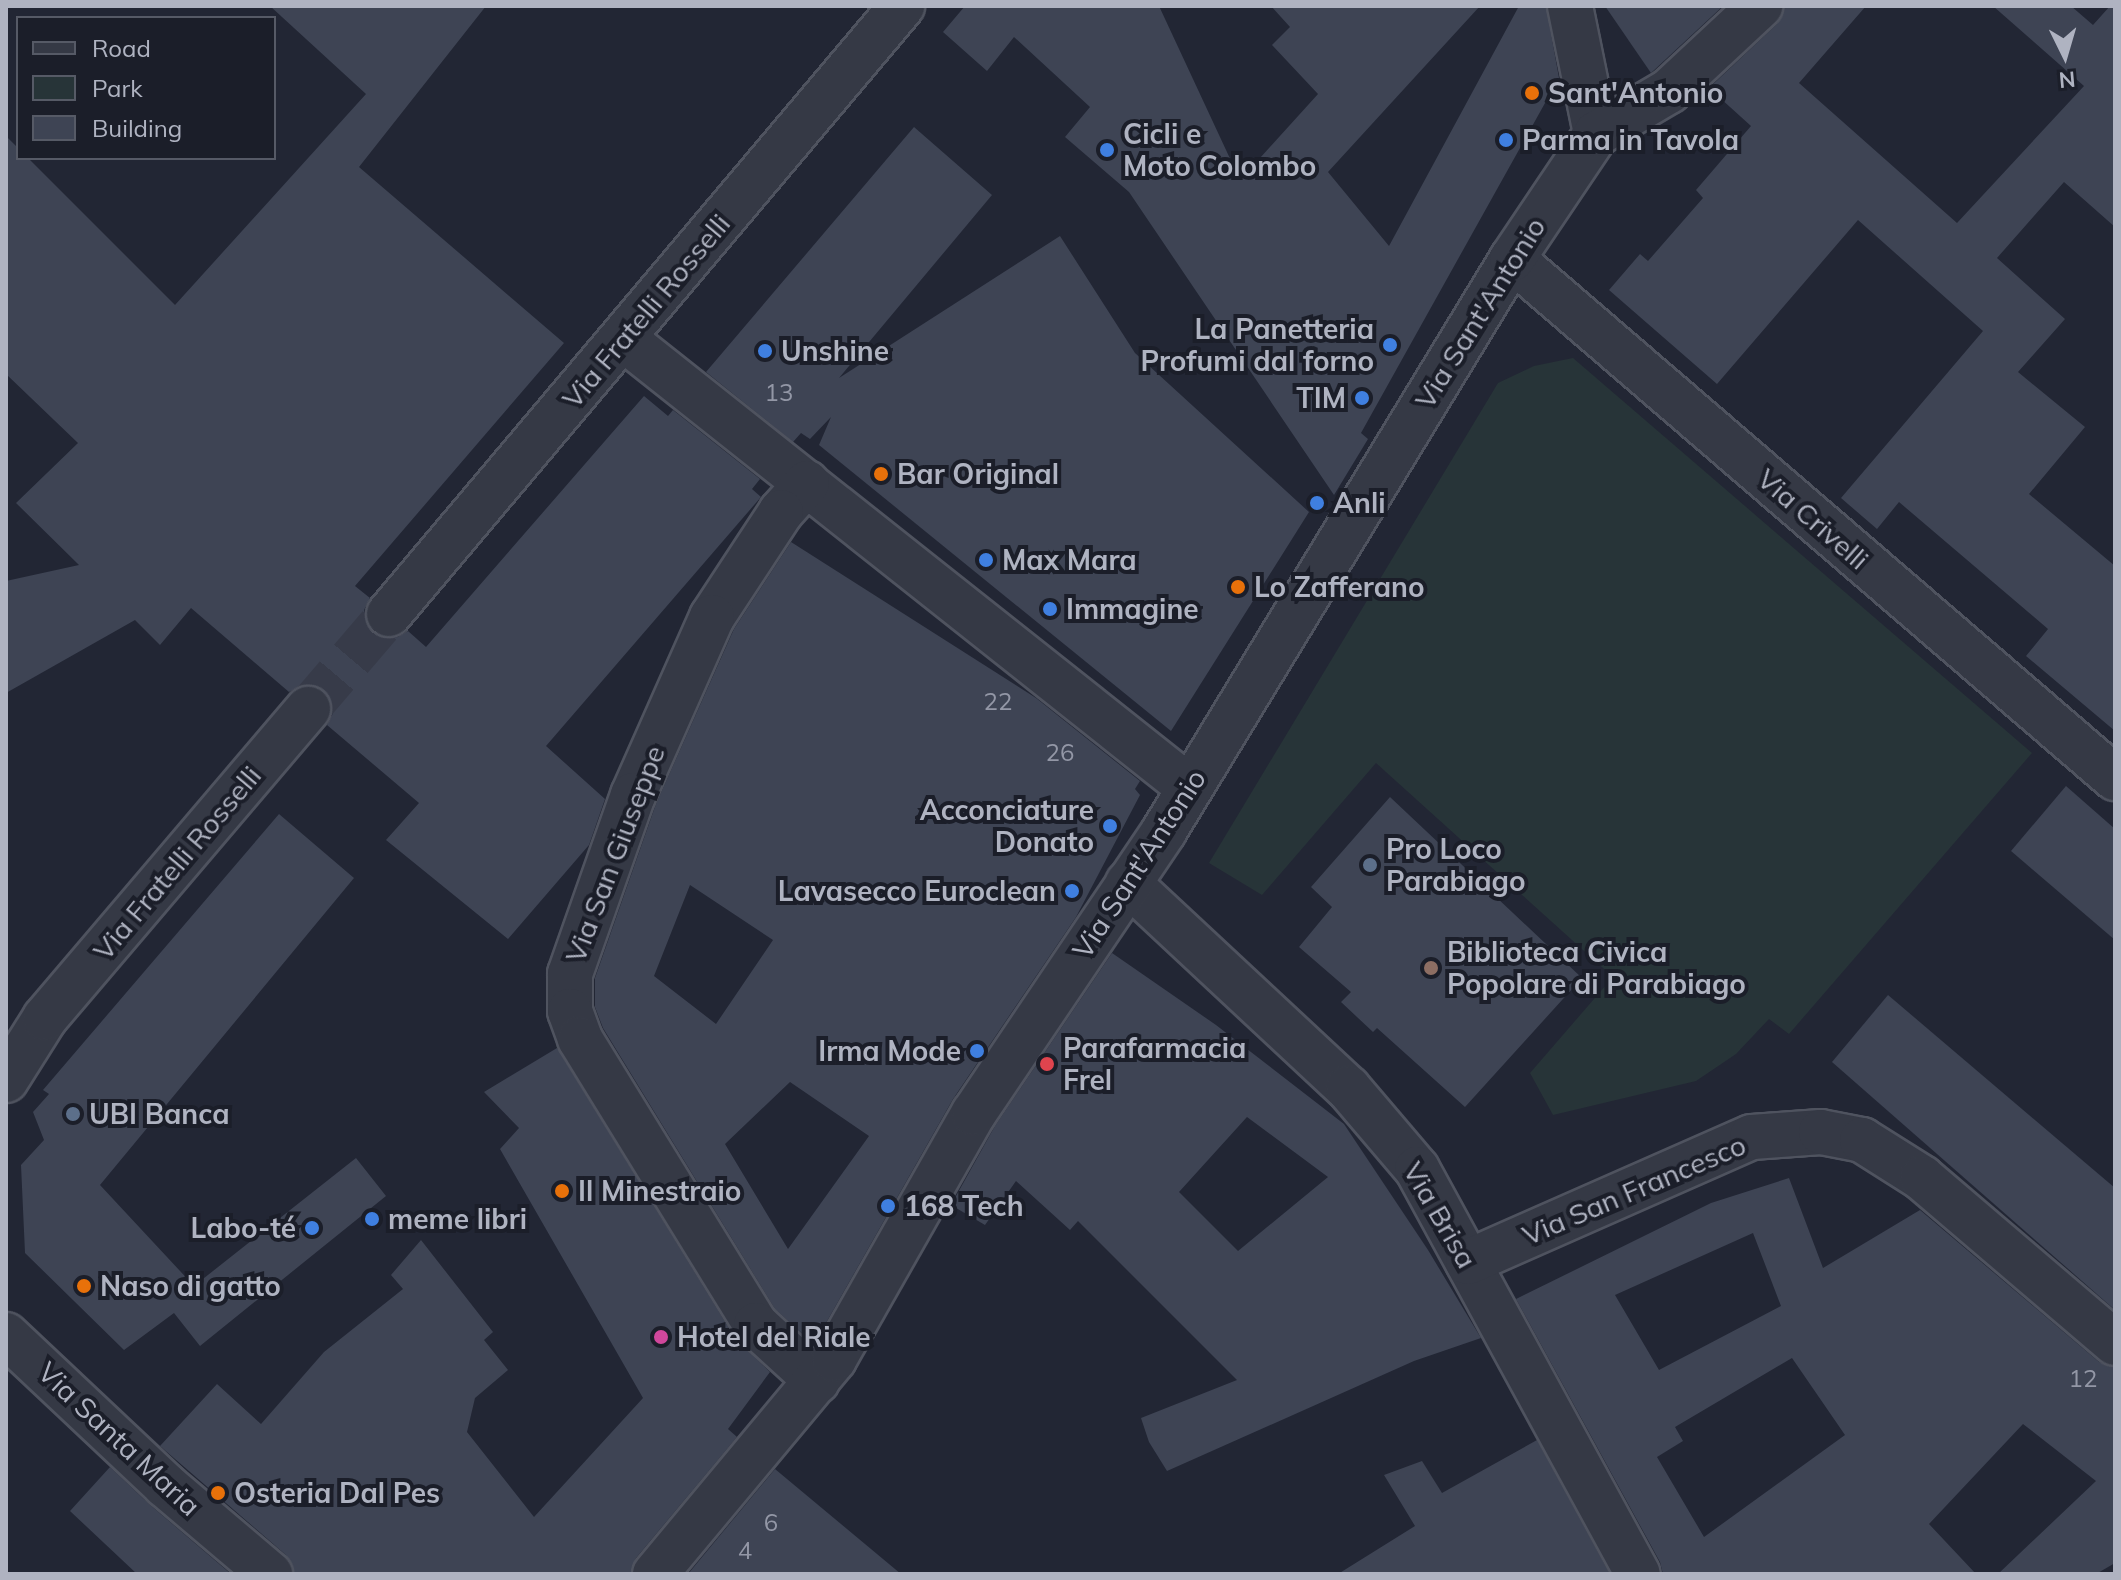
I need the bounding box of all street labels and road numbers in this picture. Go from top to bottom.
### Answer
street label: Via Fratelli Rosselli [555,207,737,415]
street label: Via Sant'Antonio [1408,211,1552,415]
street label: Via Crivelli [1751,462,1875,576]
street label: Via San Giuseppe [558,741,672,967]
street label: Via Fratelli Rosselli [86,759,268,967]
street label: Via Sant'Antonio [1065,763,1213,965]
street label: Via San Francesco [1517,1128,1751,1252]
street label: Via Brisa [1396,1156,1484,1274]
street label: Via Santa Maria [31,1355,207,1523]

